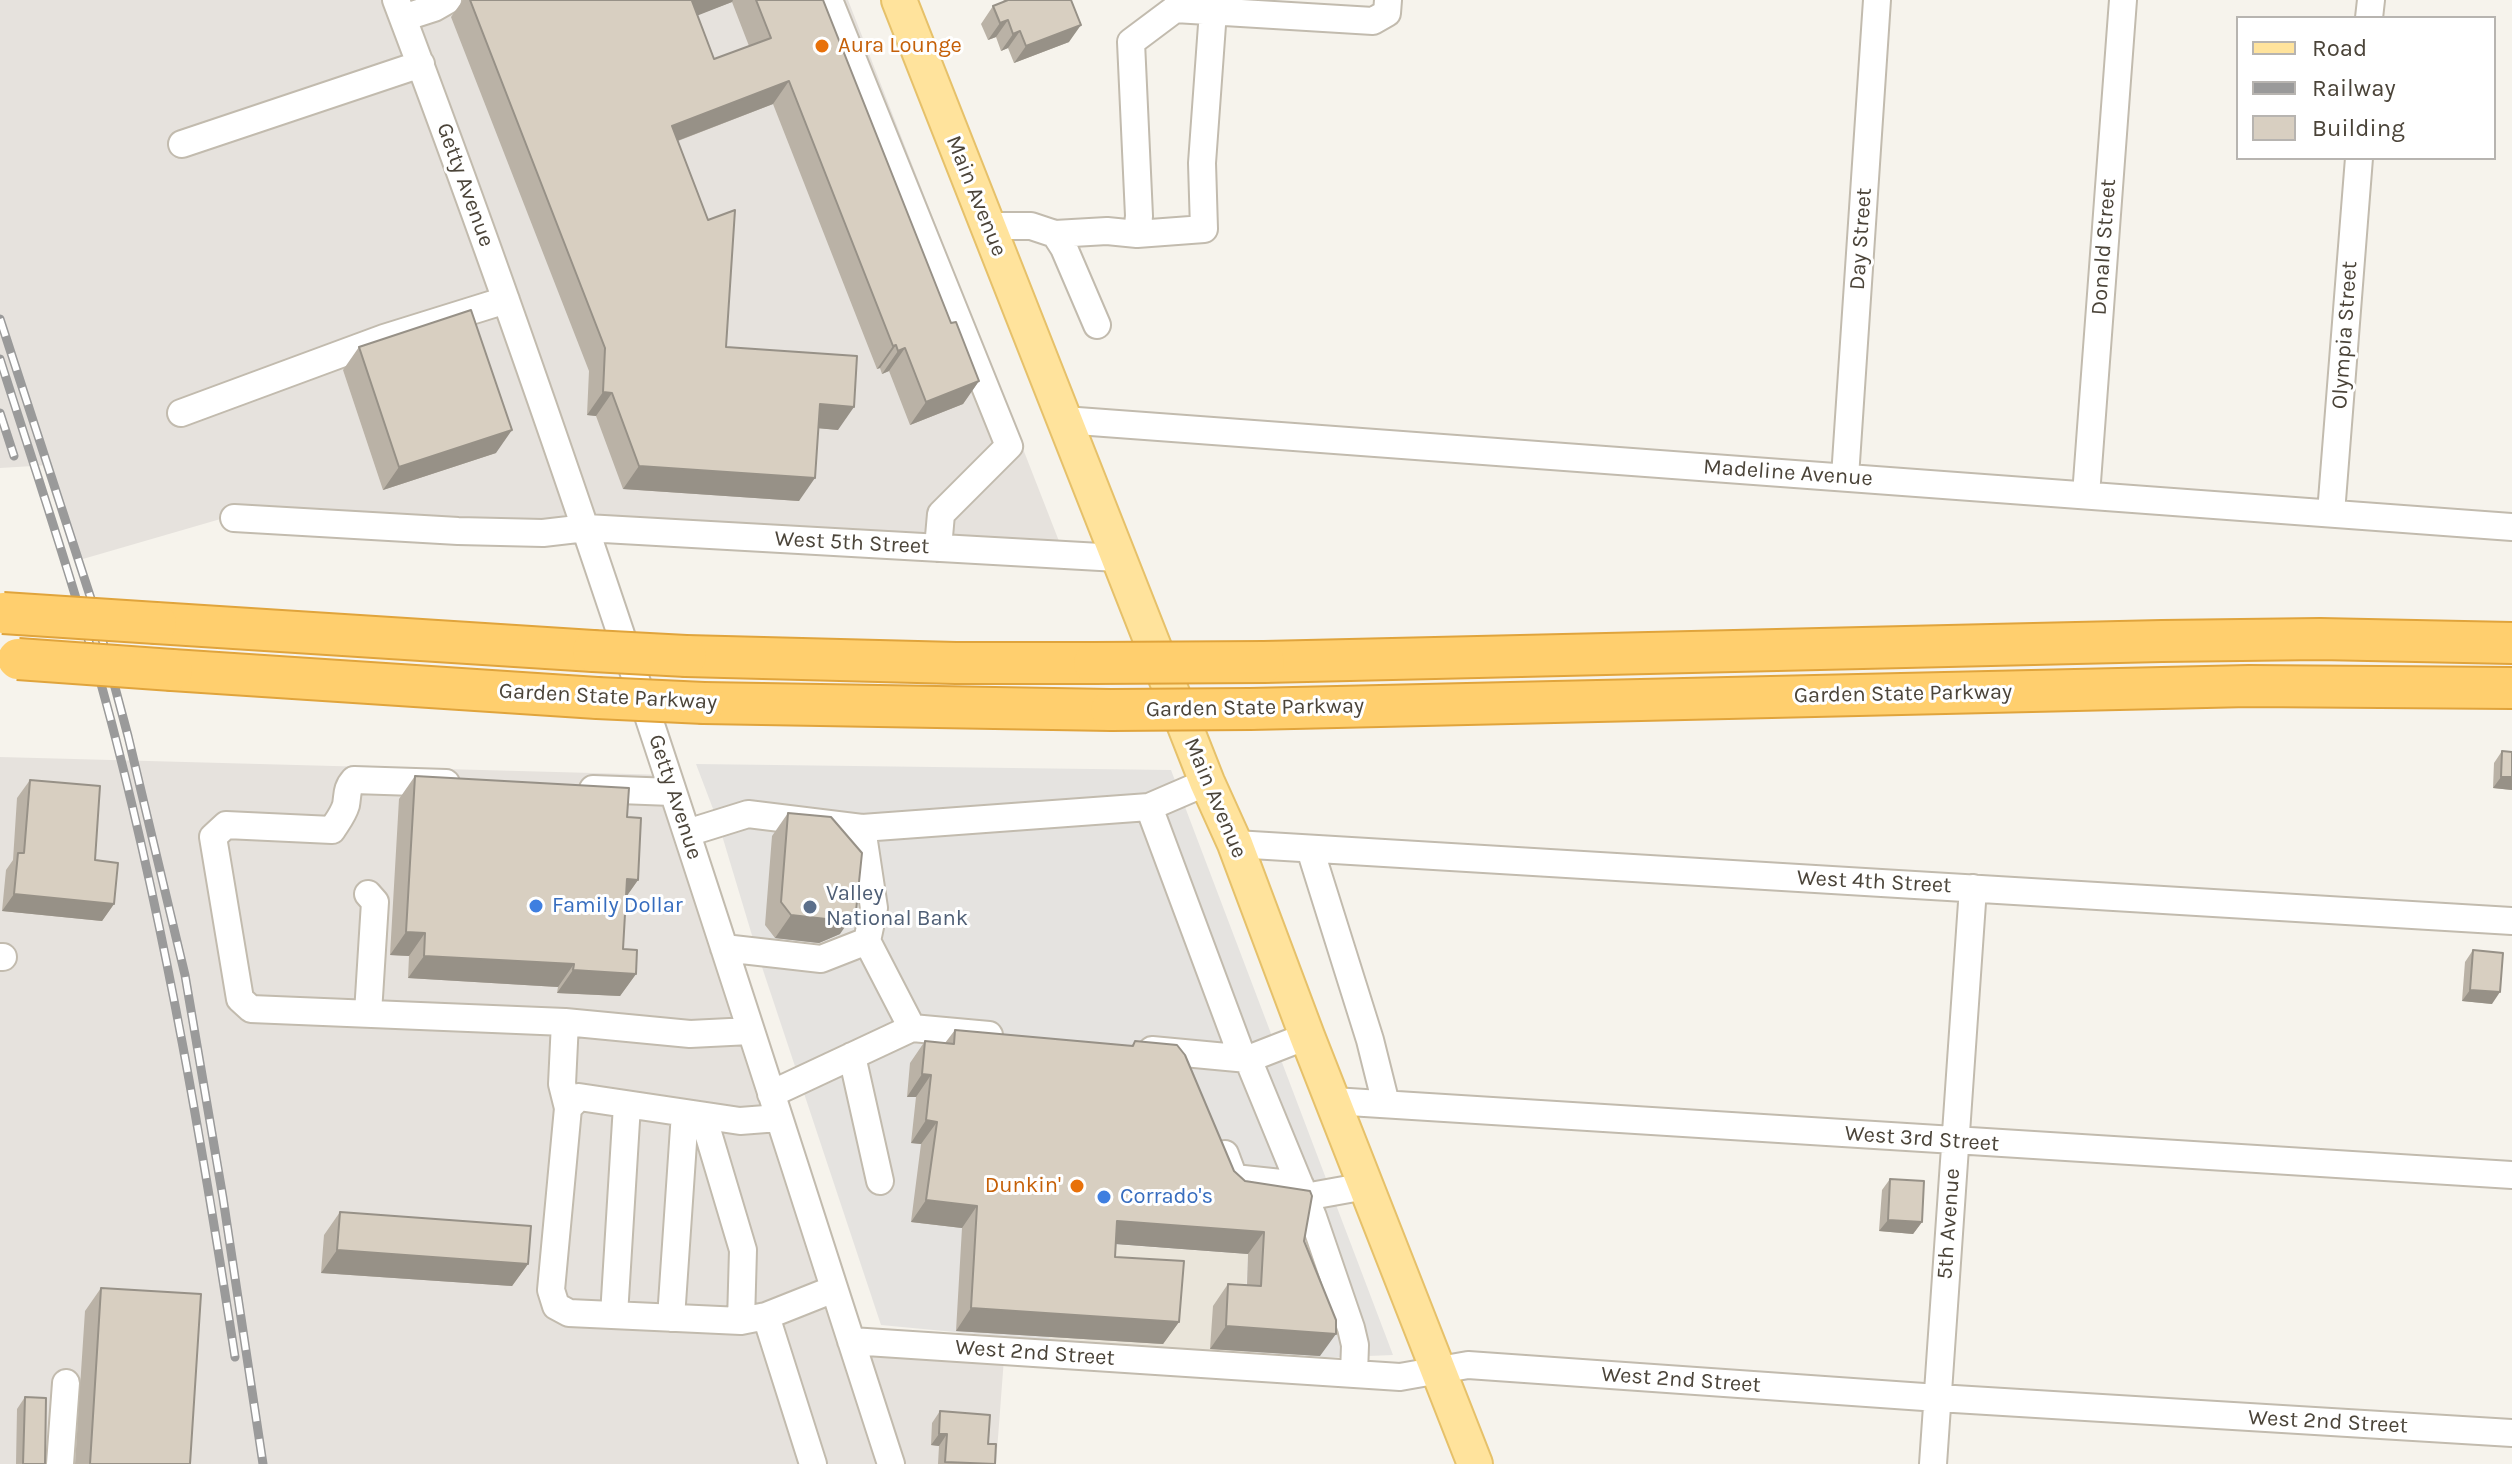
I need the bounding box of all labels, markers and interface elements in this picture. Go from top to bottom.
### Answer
legend [2236,16,2496,160]
place label: Aura Lounge [838,33,962,59]
text: Road [2312,34,2367,62]
marker: Aura Lounge [813,37,831,55]
text: Railway [2312,74,2396,102]
text: Building [2312,114,2405,142]
street label: Getty Avenue [430,119,500,251]
street label: Main Avenue [940,132,1012,260]
street label: Donald Street [2086,178,2122,316]
street label: Day Street [1844,187,1878,291]
street label: Olympia Street [2327,260,2363,410]
street label: Madeline Avenue [1702,454,1874,492]
street label: West 5th Street [774,526,930,560]
street label: Garden State Parkway [498,678,718,716]
street label: Garden State Parkway [1794,679,2012,709]
street label: Garden State Parkway [1146,693,1364,723]
street label: Getty Avenue [642,731,708,863]
street label: Main Avenue [1178,734,1252,862]
street label: West 4th Street [1796,865,1952,899]
place label: Valley National Bank [826,881,968,932]
place label: Family Dollar [552,893,683,919]
marker: Family Dollar [527,897,545,915]
marker: Valley National Bank [801,898,819,916]
street label: West 3rd Street [1844,1120,2000,1158]
street label: 5th Avenue [1932,1167,1966,1281]
place label: Dunkin' [985,1173,1061,1199]
marker: Dunkin' [1068,1177,1086,1195]
place label: Corrado's [1120,1184,1213,1210]
marker: Corrado's [1095,1188,1113,1206]
street label: West 2nd Street [954,1334,1116,1372]
street label: West 2nd Street [1600,1361,1762,1399]
street label: West 2nd Street [2247,1405,2409,1439]

